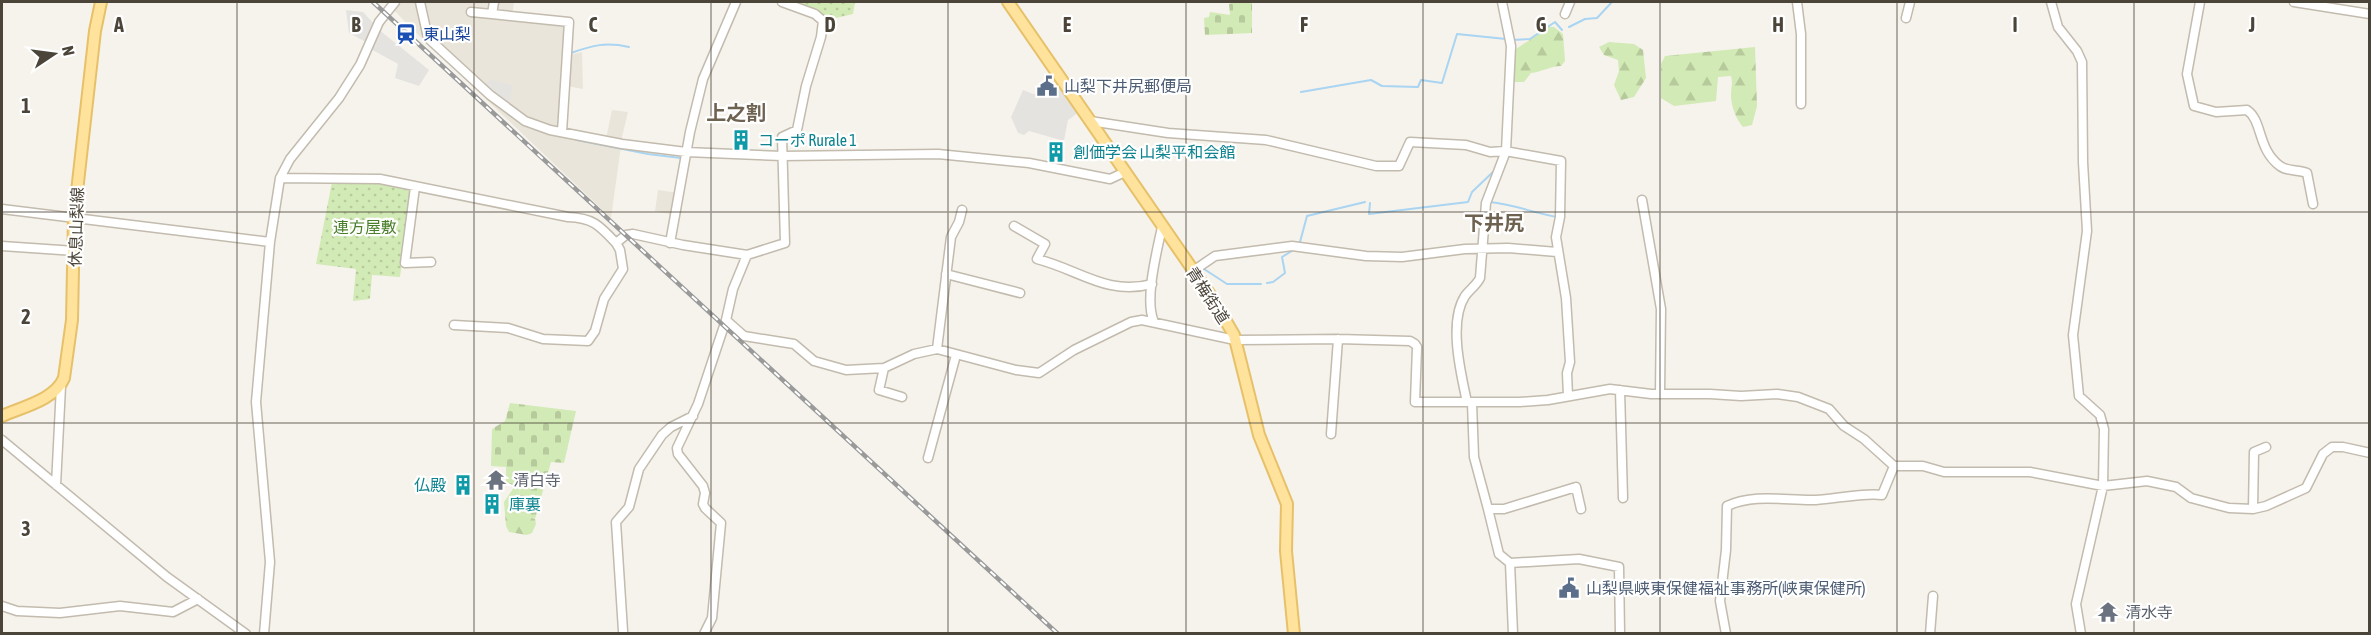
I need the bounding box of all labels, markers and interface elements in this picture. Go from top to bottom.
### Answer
text: A [113,13,124,36]
text: B [351,13,361,36]
text: C [589,13,598,36]
text: D [824,13,836,36]
text: E [1063,13,1072,36]
text: F [1300,13,1308,36]
text: G [1536,13,1547,36]
text: H [1772,13,1784,36]
text: I [2012,13,2018,36]
text: J [2248,13,2255,36]
station icon: 東山梨 [394,22,418,46]
north arrow [24,24,84,84]
place label: 東山梨 [423,25,471,43]
text: N [59,44,78,57]
public building icon: 山梨下井尻郵便局 [1035,74,1059,98]
place label: 山梨下井尻郵便局 [1064,77,1192,95]
text: 1 [21,94,31,117]
district label: 上之割 [706,101,766,124]
building icon: コーポ Rurale 1 [729,128,753,152]
place label: コーポ Rurale 1 [758,131,857,149]
building icon: 創価学会 山梨平和会館 [1044,140,1068,164]
place label: 創価学会 山梨平和会館 [1073,143,1235,161]
street label: 休息山梨線 [66,187,86,267]
district label: 下井尻 [1464,211,1524,234]
park label: 連方屋敷 [333,218,397,236]
street label: 青梅街道 [1183,263,1233,327]
text: 2 [21,305,31,328]
temple icon: 清白寺 [484,468,508,492]
place label: 清白寺 [513,471,561,489]
building icon: 仏殿 [451,473,475,497]
place label: 仏殿 [414,476,446,494]
building icon: 庫裏 [480,492,504,516]
place label: 庫裏 [509,495,541,513]
text: 3 [21,517,31,540]
public building icon: 山梨県峡東保健福祉事務所(峡東保健所) [1557,576,1581,600]
place label: 山梨県峡東保健福祉事務所(峡東保健所) [1586,579,1866,598]
temple icon: 清水寺 [2096,600,2120,624]
place label: 清水寺 [2125,603,2173,621]

